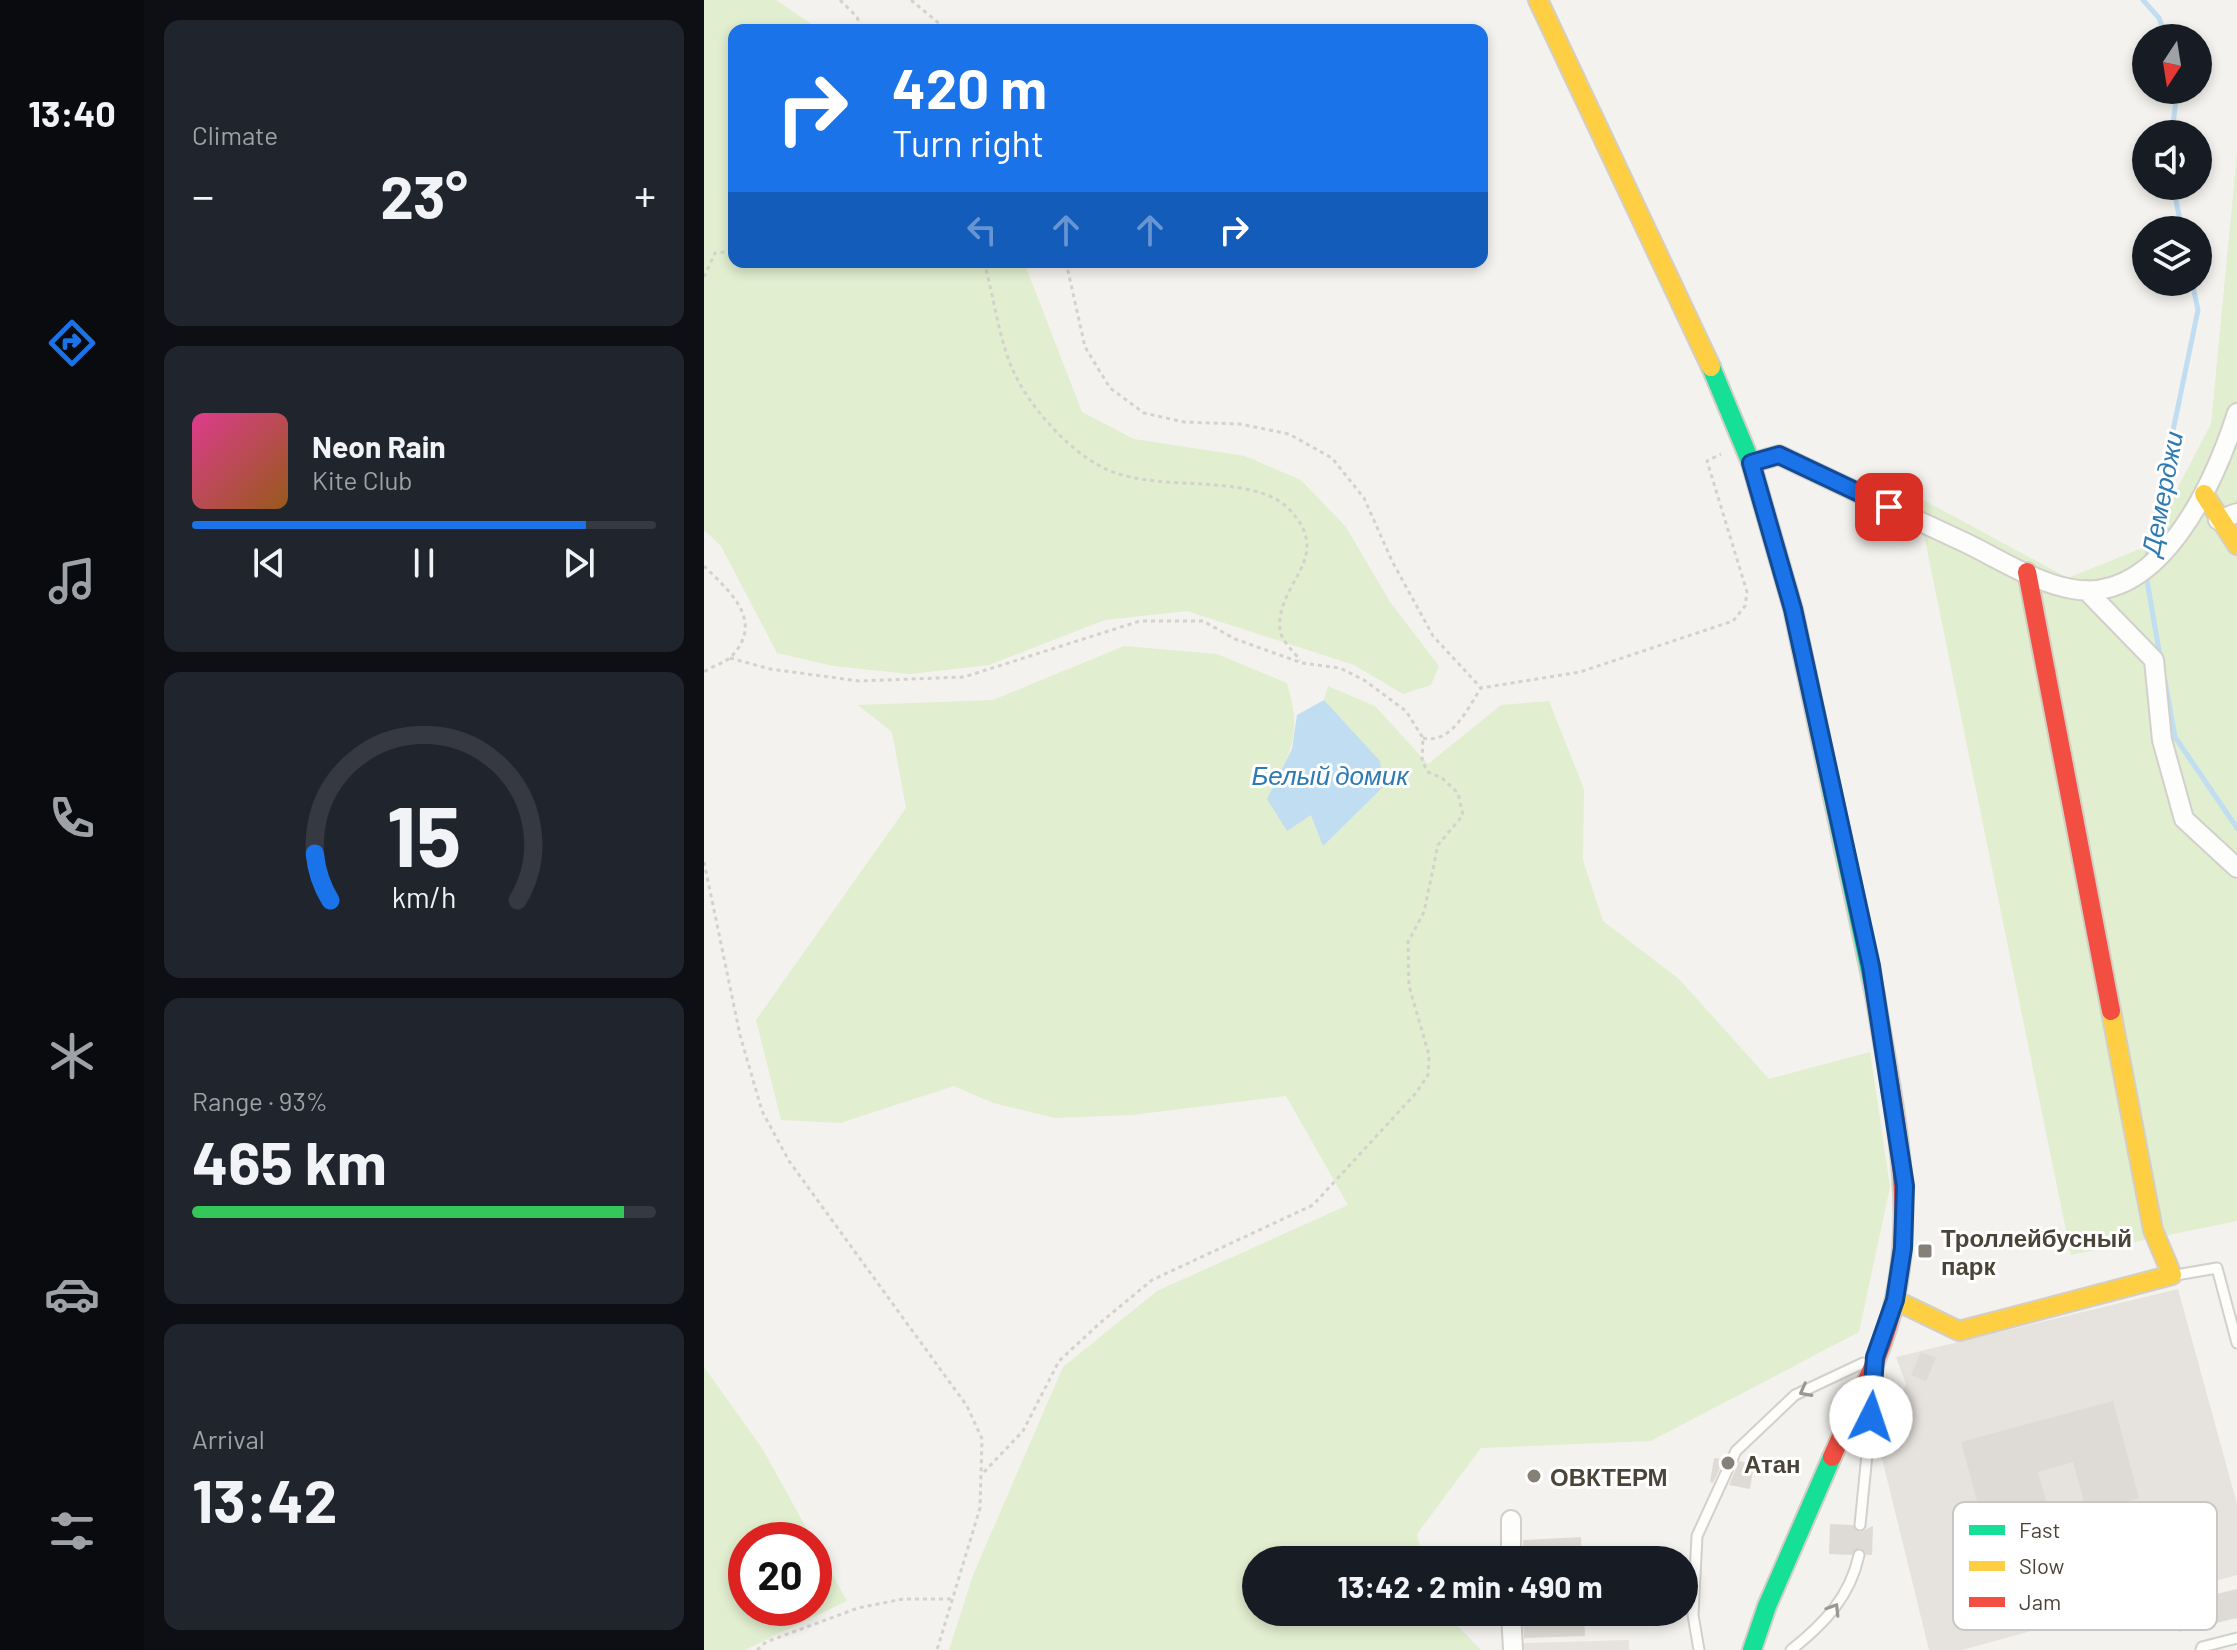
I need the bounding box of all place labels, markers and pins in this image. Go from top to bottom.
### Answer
pin [1855,473,1923,541]
place label: Троллейбусный парк [1941,1223,2132,1280]
marker: Троллейбусный парк [1916,1242,1934,1260]
place label: Атан [1744,1449,1801,1478]
marker: Атан [1719,1454,1737,1472]
place label: ОВКТЕРМ [1550,1462,1668,1491]
marker: ОВКТЕРМ [1525,1467,1543,1485]

